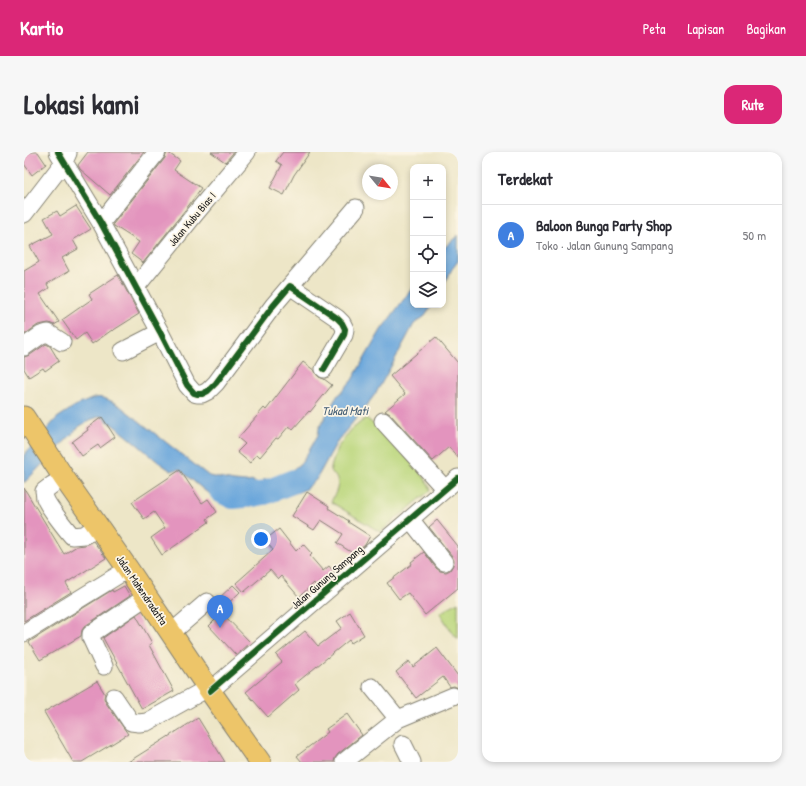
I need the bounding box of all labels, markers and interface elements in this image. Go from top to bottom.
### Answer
text: Kartio [20,15,63,41]
text: Peta [643,19,665,38]
text: Lapisan [687,19,724,38]
text: Bagikan [746,19,786,38]
text: Lokasi kami [24,85,140,123]
button: Rute [724,85,782,124]
north arrow [362,164,398,200]
map controls [410,164,446,308]
button: + [410,164,446,200]
text: Terdekat [498,167,552,190]
street label: Jalan Kubu Bias I [165,189,219,249]
button: − [410,200,446,236]
text: Baloon Bunga Party Shop [536,215,672,236]
text: A [508,226,514,244]
text: 50 m [743,226,766,244]
button: locate [410,236,446,272]
text: Toko · Jalan Gunung Sampang [536,236,673,254]
button: layers [410,272,446,308]
water label: Tukad Mati [322,402,369,419]
your location [251,529,271,549]
street label: Jalan Gunung Sampang [288,542,366,612]
street label: Jalan Mahendradatta [113,552,171,628]
pin: A [207,595,233,628]

